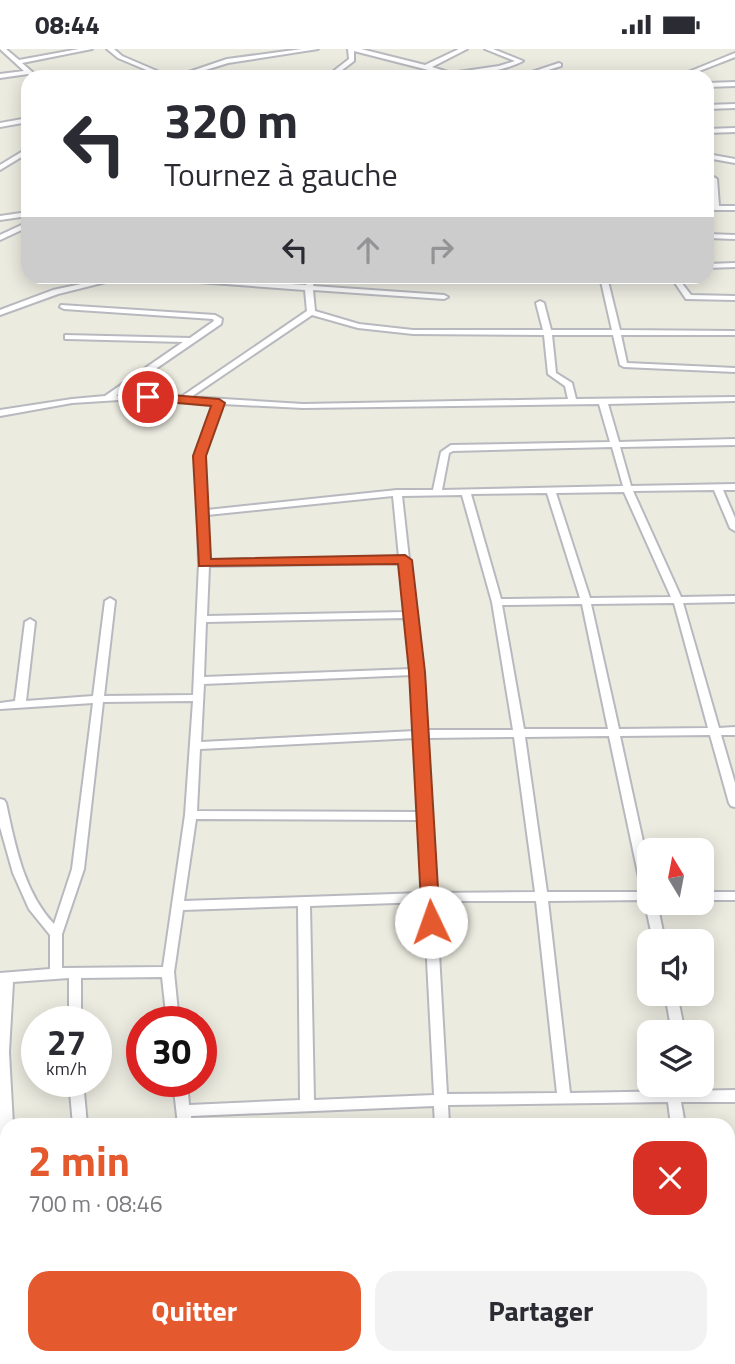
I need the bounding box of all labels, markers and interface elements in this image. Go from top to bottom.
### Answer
text: 08:44 [35,5,100,44]
text: 320 m [164,82,298,157]
icon: left [49,98,140,189]
text: Tournez à gauche [164,150,398,198]
icon: left [276,231,314,269]
icon: ahead [349,231,387,269]
icon: right [422,231,460,269]
pin [118,367,178,427]
icon: arrive [129,378,167,416]
north arrow [637,838,714,915]
map controls [637,838,714,1097]
position arrow [394,885,468,959]
button: sound [637,929,714,1006]
speed limit sign: 30 [126,1006,217,1097]
text: 27 [47,1015,86,1069]
button: layers [637,1020,714,1097]
text: km/h [46,1055,87,1082]
text: 2 min [28,1128,130,1192]
button: close [633,1141,707,1215]
text: 700 m · 08:46 [28,1186,163,1221]
button: Quitter [28,1271,361,1351]
button: Partager [375,1271,707,1351]

